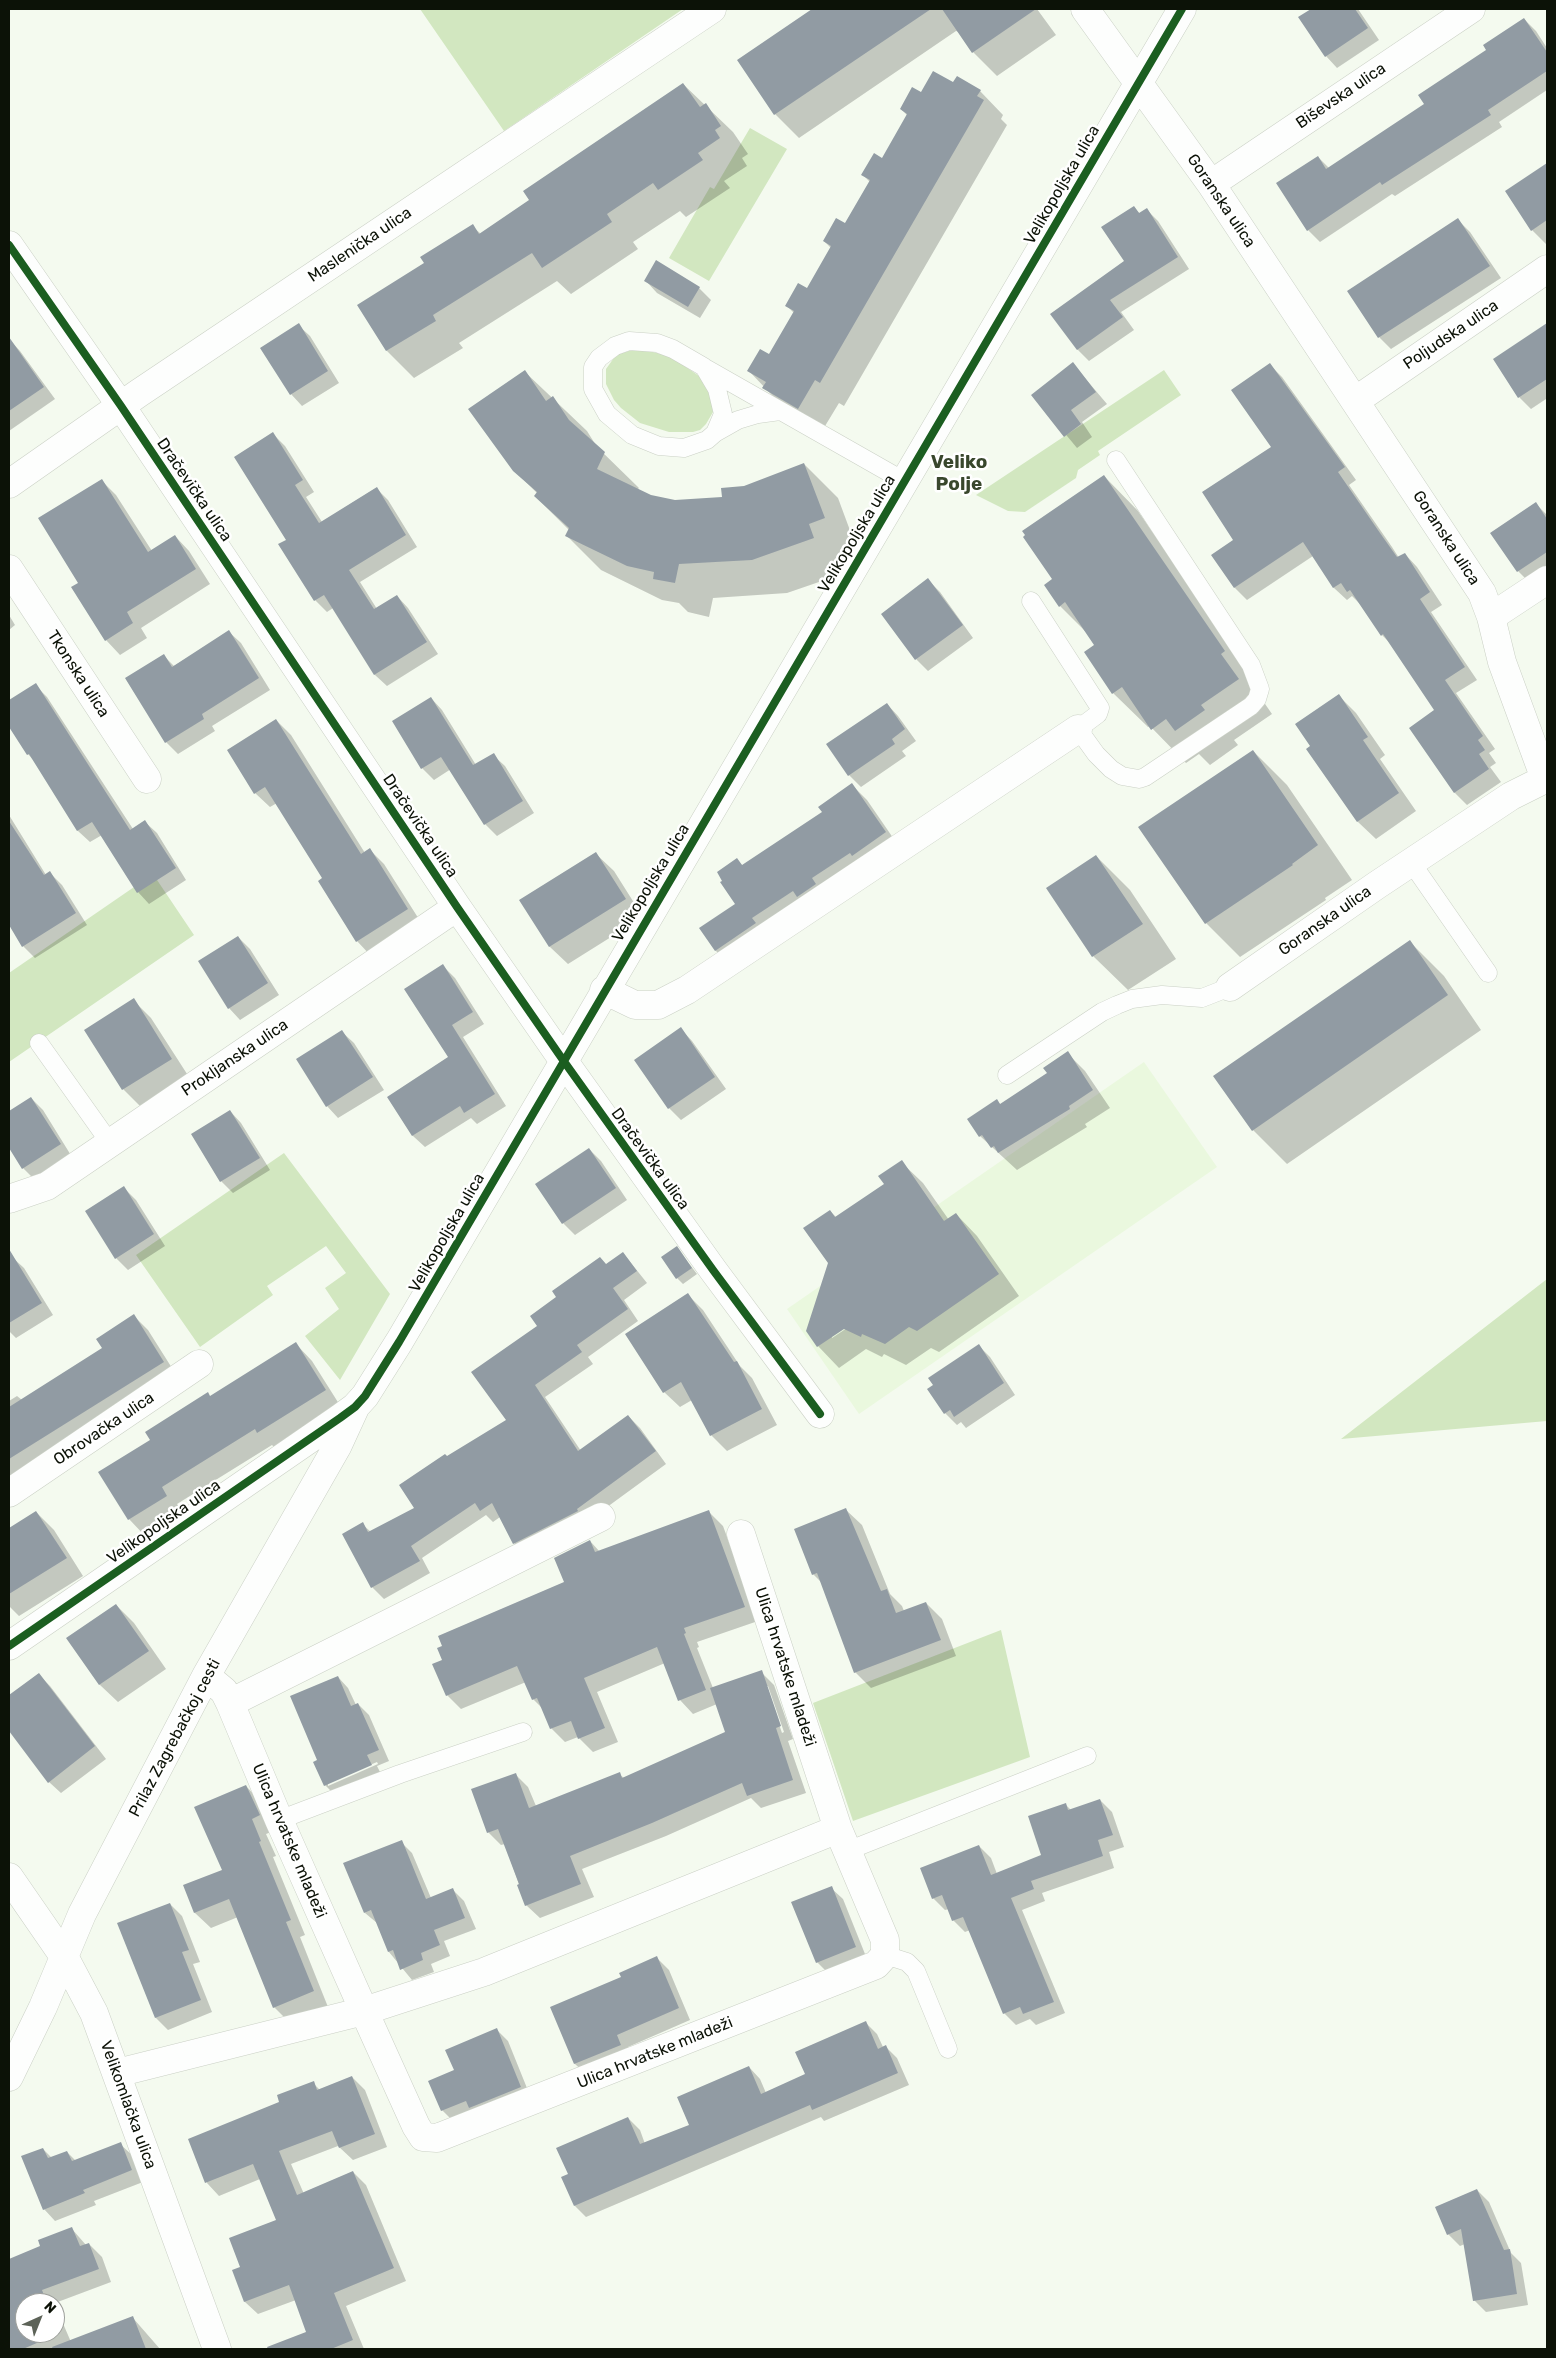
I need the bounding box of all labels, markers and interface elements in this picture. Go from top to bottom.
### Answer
street label: Biševska ulica [1292,59,1390,133]
street label: Velikopoljska ulica [1020,122,1104,248]
street label: Goranska ulica [1183,151,1259,251]
street label: Maslenička ulica [305,203,415,287]
street label: Poljudska ulica [1400,296,1502,374]
street label: Dračevička ulica [152,435,236,545]
district label: Veliko Polje [931,452,987,496]
street label: Velikopoljska ulica [814,472,900,596]
street label: Goranska ulica [1408,487,1484,589]
street label: Tkonska ulica [43,627,113,721]
street label: Dračevička ulica [378,771,462,881]
street label: Velikopoljska ulica [608,821,694,945]
street label: Goranska ulica [1275,882,1375,960]
street label: Prokljanska ulica [178,1015,292,1101]
street label: Dračevička ulica [607,1105,693,1213]
street label: Velikopoljska ulica [405,1170,489,1296]
street label: Obrovačka ulica [50,1388,158,1470]
street label: Velikopoljska ulica [104,1476,224,1568]
street label: Ulica hrvatske mladeži [750,1585,820,1749]
street label: Prilaz Zagrebačkoj cesti [125,1656,225,1820]
street label: Ulica hrvatske mladeži [248,1761,330,1921]
street label: Ulica hrvatske mladeži [574,2013,736,2093]
street label: Velikomlačka ulica [96,2038,160,2172]
north arrow [15,2293,65,2343]
text: N [41,2298,60,2317]

